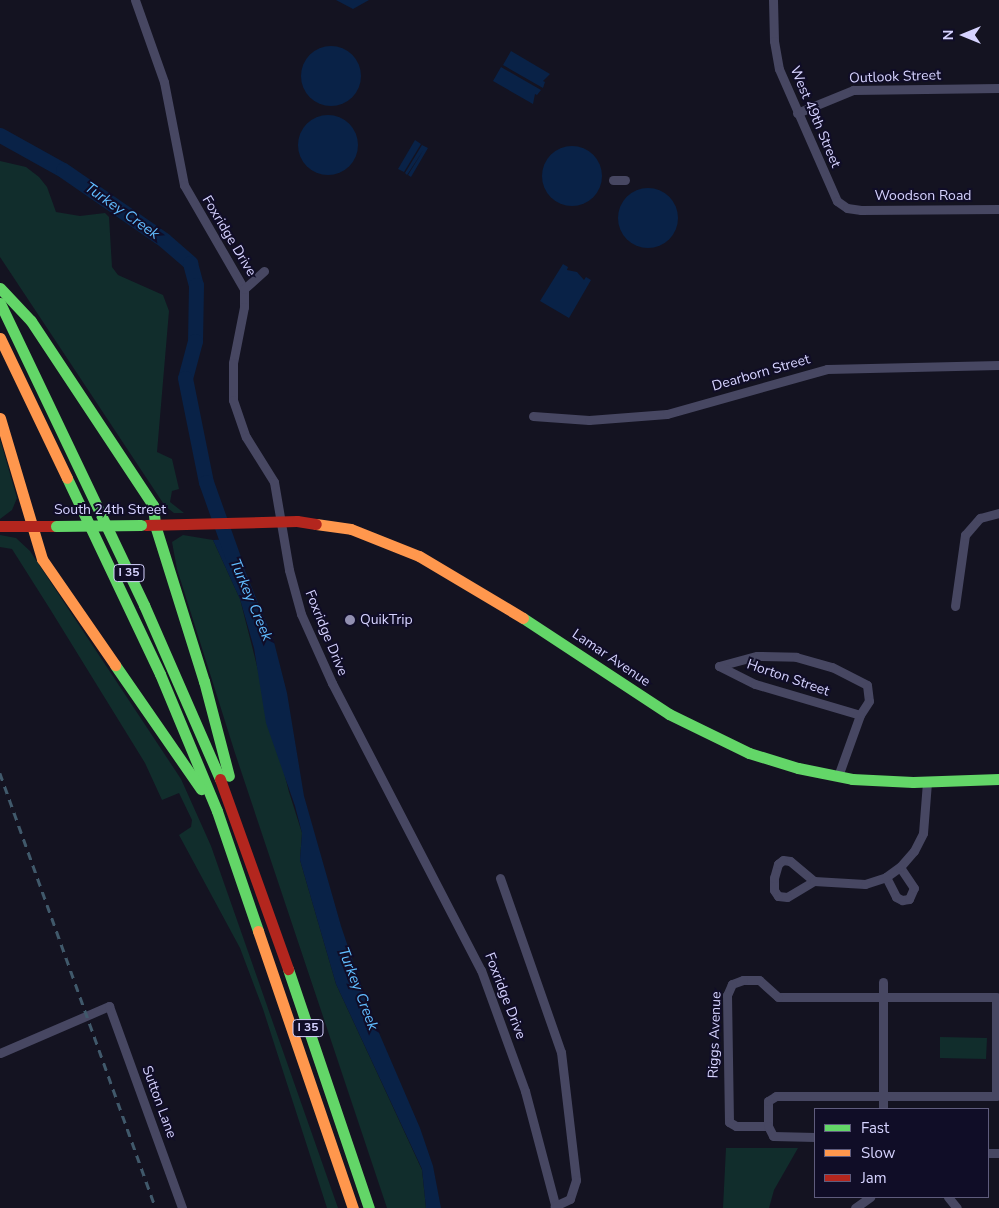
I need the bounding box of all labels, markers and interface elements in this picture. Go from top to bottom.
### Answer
north arrow [939,10,989,60]
text: N [939,30,958,40]
street label: West 49th Street [786,64,844,170]
street label: Outlook Street [849,67,941,87]
water label: Turkey Creek [81,179,163,243]
street label: Woodson Road [875,188,971,204]
street label: Foxridge Drive [198,193,260,279]
street label: Dearborn Street [710,351,812,395]
street label: South 24th Street [54,502,166,518]
water label: Turkey Creek [226,556,276,644]
road number: I 35 [113,564,145,582]
street label: Foxridge Drive [301,588,351,678]
place label: QuikTrip [360,612,413,628]
marker: QuikTrip [344,614,356,626]
street label: Lamar Avenue [569,626,653,690]
street label: Horton Street [745,656,831,700]
water label: Turkey Creek [334,945,382,1033]
street label: Foxridge Drive [481,950,529,1042]
street label: Riggs Avenue [705,991,725,1079]
road number: I 35 [292,1018,324,1038]
street label: Sutton Lane [138,1064,180,1140]
legend [814,1108,989,1198]
text: Fast [861,1118,889,1138]
text: Slow [861,1143,895,1163]
text: Jam [861,1168,887,1188]

